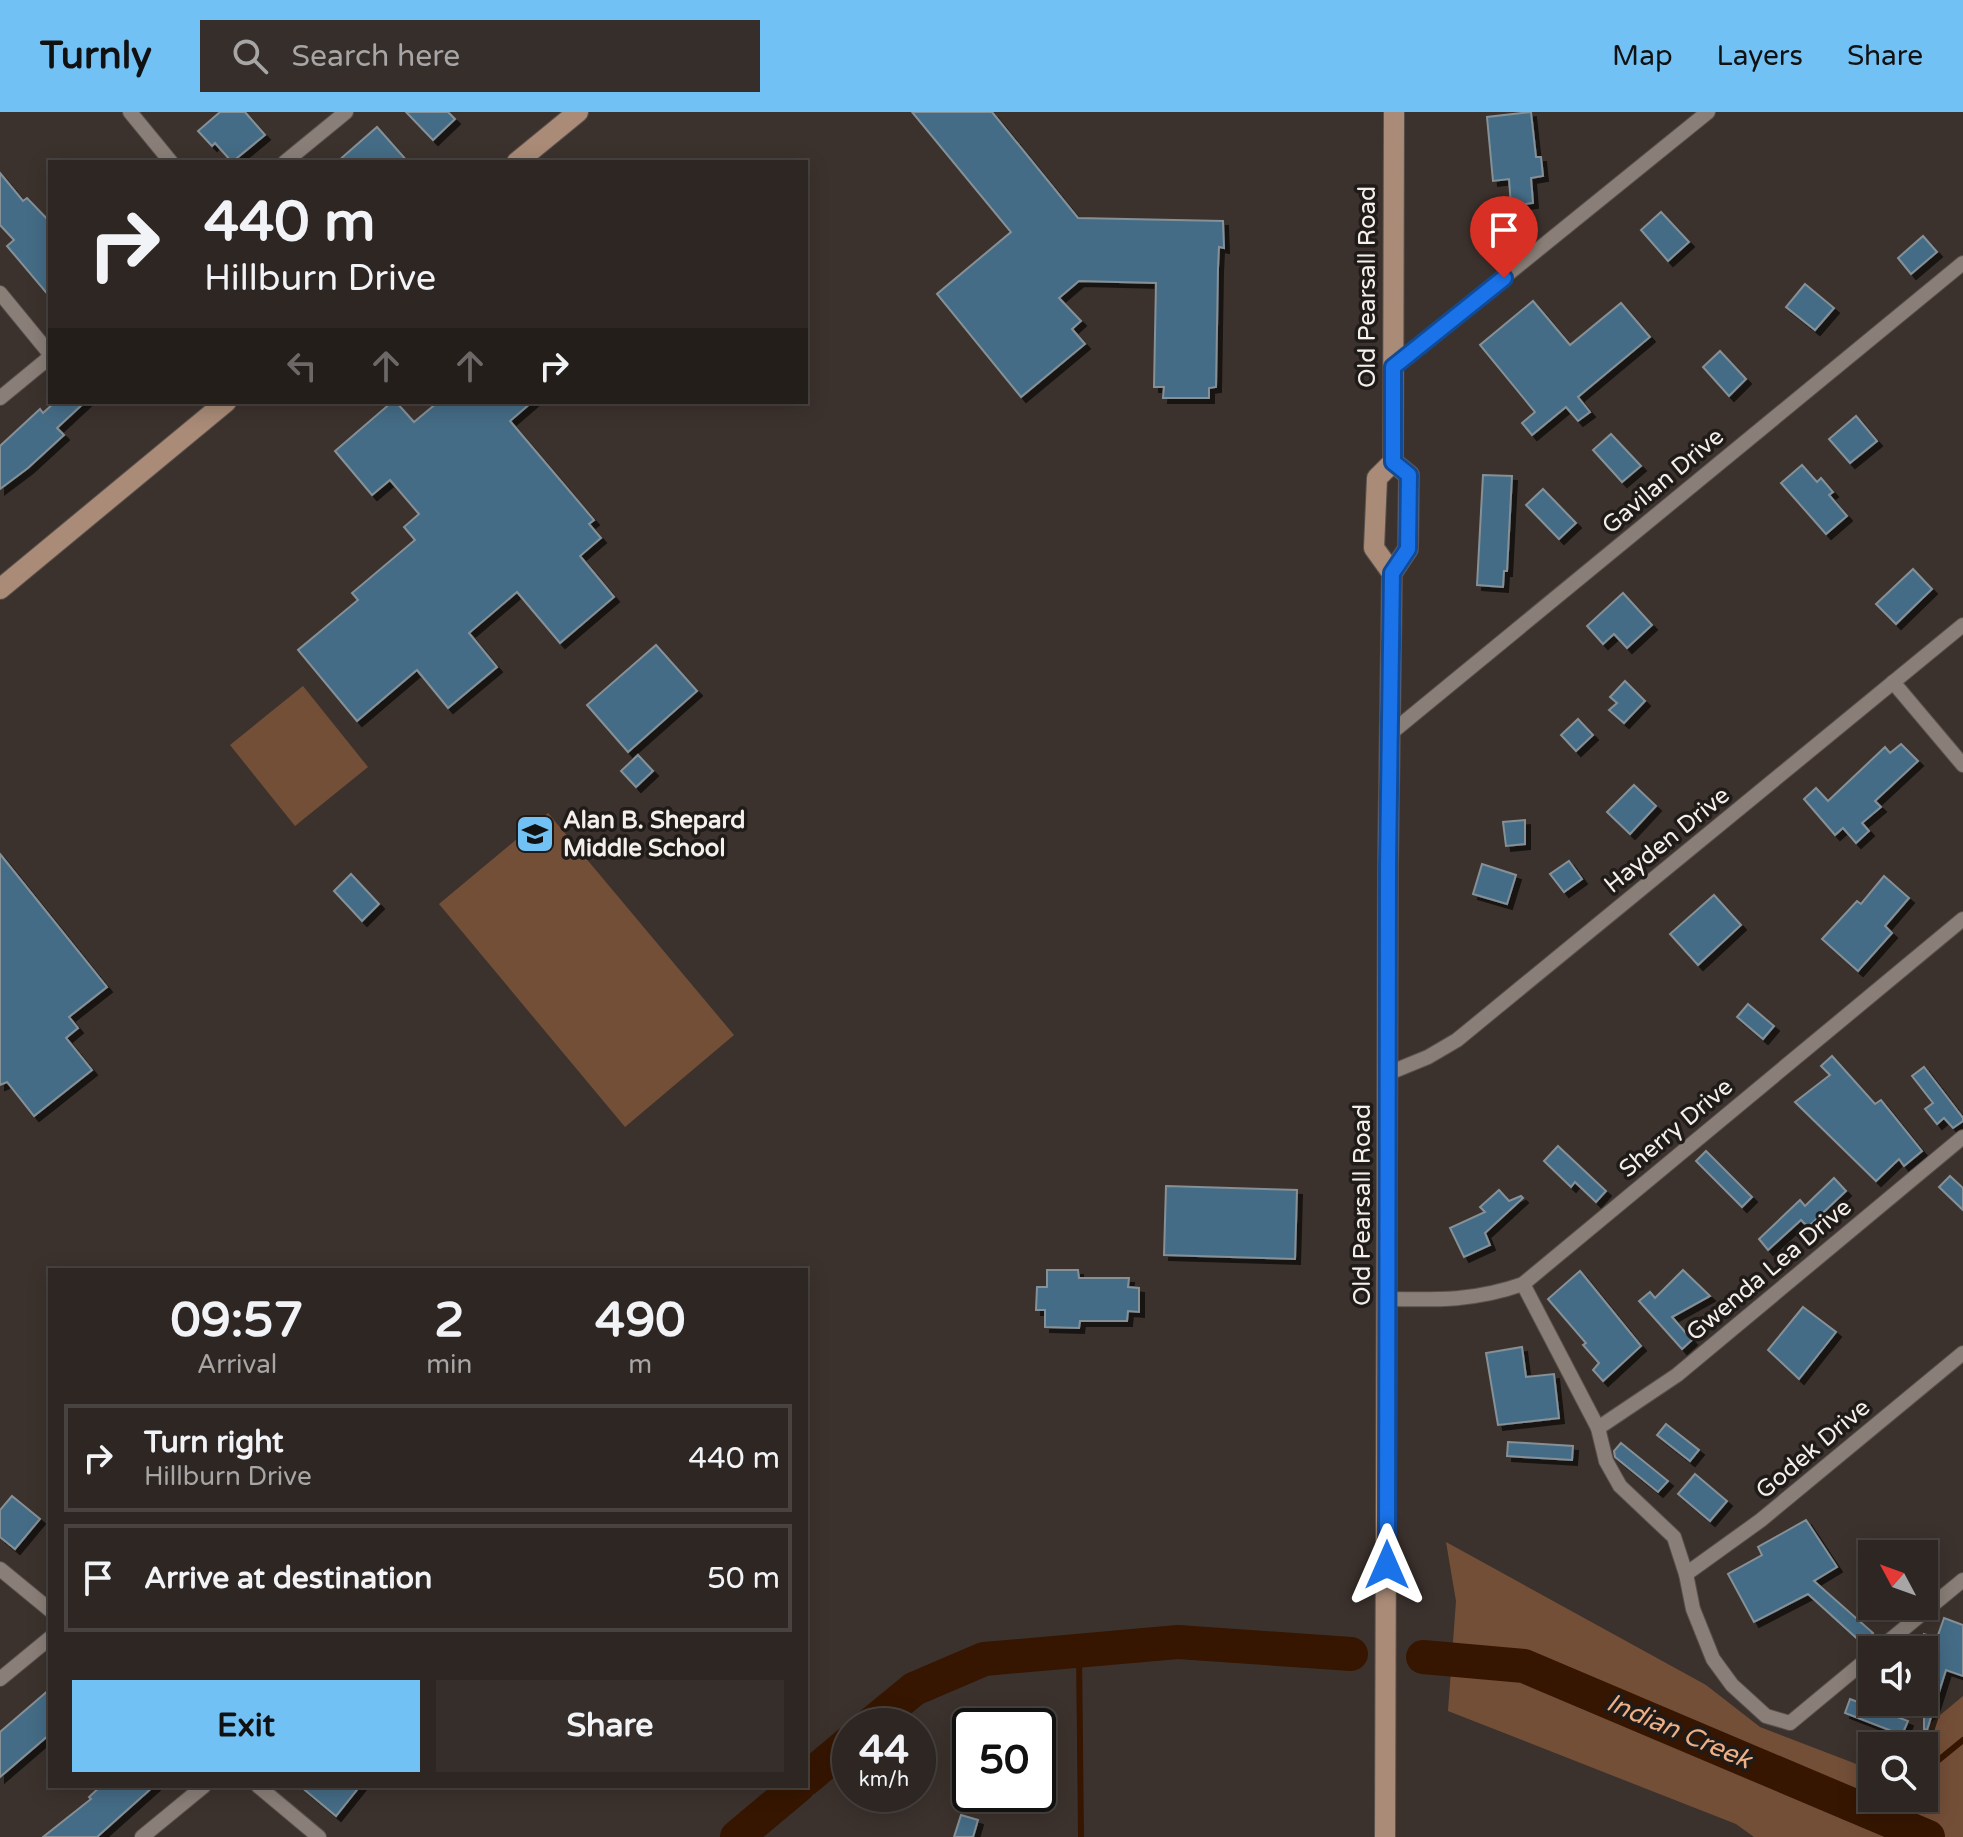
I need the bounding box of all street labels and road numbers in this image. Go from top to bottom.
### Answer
street label: Old Pearsall Road [1353,186,1382,388]
street label: Gavilan Drive [1596,422,1730,540]
street label: Hayden Drive [1598,781,1736,899]
street label: Sherry Drive [1613,1072,1739,1184]
street label: Old Pearsall Road [1348,1104,1377,1306]
street label: Gwenda Lea Drive [1681,1193,1857,1347]
street label: Godek Drive [1750,1393,1876,1505]

